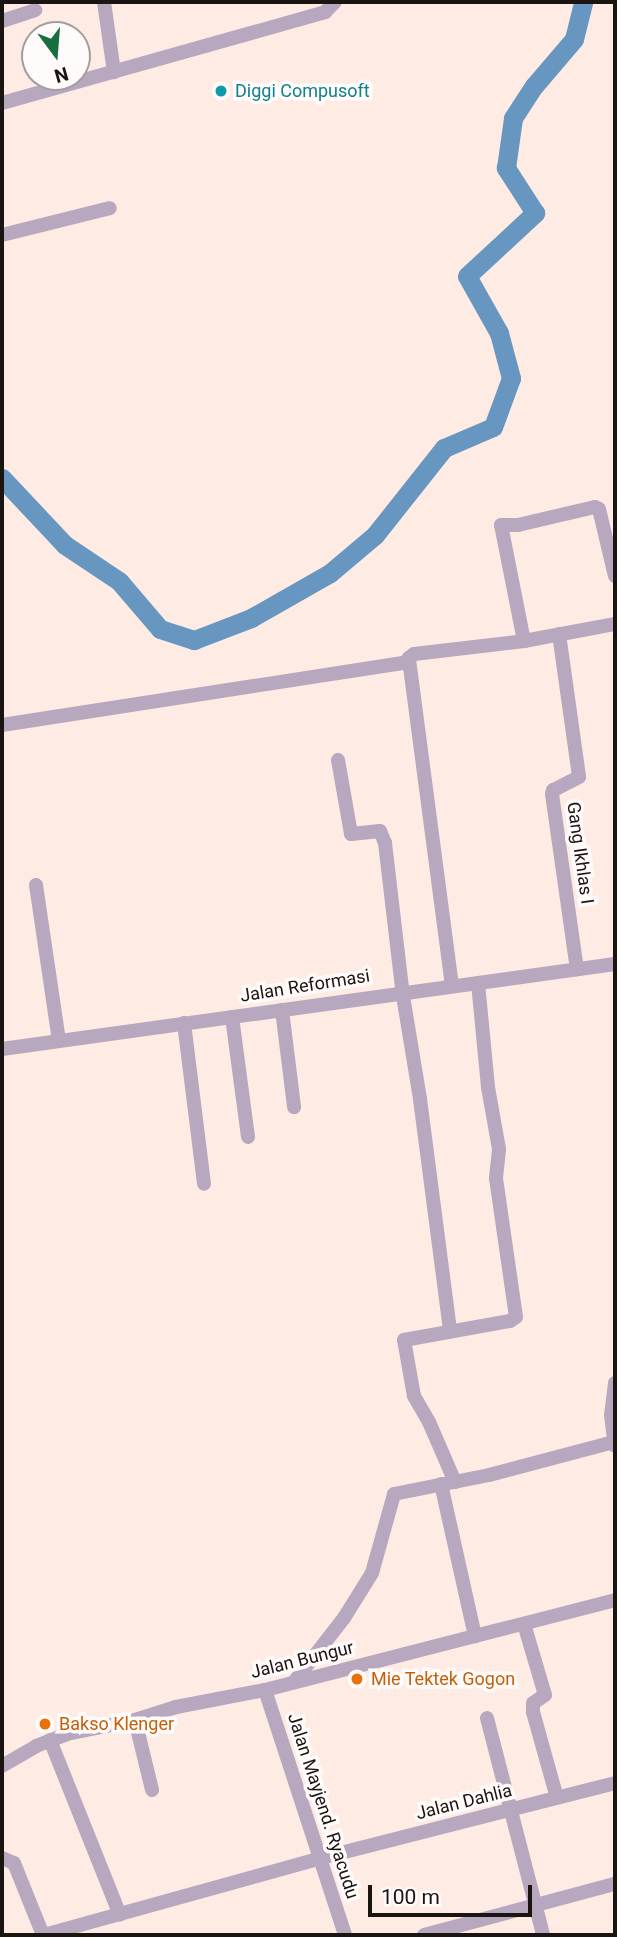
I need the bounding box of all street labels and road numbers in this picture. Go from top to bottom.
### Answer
street label: Gang Ikhlas I [562,800,598,906]
street label: Jalan Reformasi [239,965,371,1007]
street label: Jalan Bungur [248,1637,356,1683]
street label: Jalan Mayjend. Ryacudu [283,1710,363,1902]
street label: Jalan Dahlia [414,1780,514,1824]

